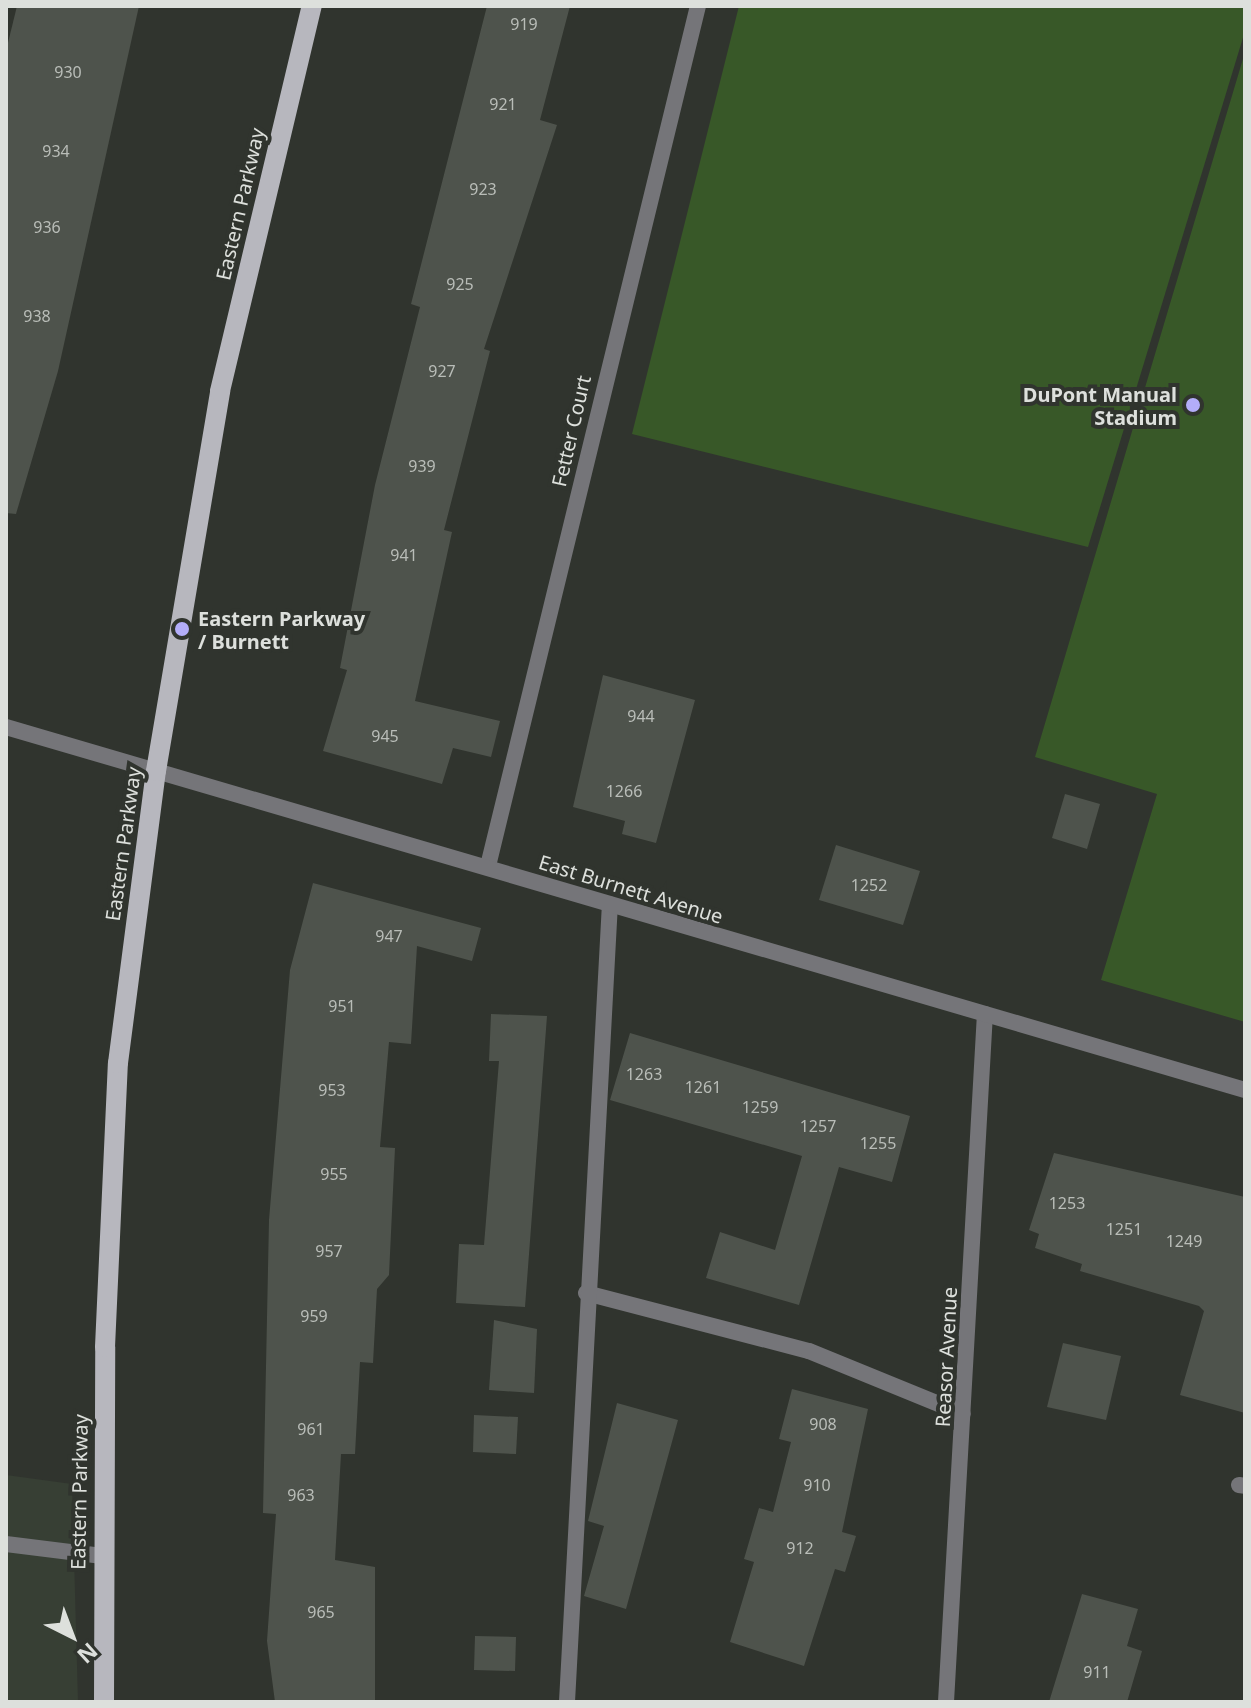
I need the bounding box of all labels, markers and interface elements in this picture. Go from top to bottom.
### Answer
house number: 919 [510,14,538,34]
house number: 930 [54,62,82,82]
house number: 921 [489,94,517,114]
street label: Eastern Parkway [211,125,269,283]
house number: 934 [42,141,70,161]
house number: 923 [469,179,497,199]
house number: 936 [33,217,61,237]
house number: 925 [446,274,474,294]
house number: 938 [23,306,51,326]
house number: 927 [428,361,456,381]
street label: Fetter Court [547,373,595,489]
place label: DuPont Manual Stadium [1023,382,1177,429]
marker: DuPont Manual Stadium [1184,396,1202,414]
house number: 939 [408,456,436,476]
house number: 941 [390,545,418,565]
place label: Eastern Parkway / Burnett [198,606,365,653]
marker: Eastern Parkway / Burnett [173,620,191,638]
house number: 944 [627,706,655,726]
house number: 945 [371,726,399,746]
street label: Eastern Parkway [100,765,146,923]
house number: 1266 [606,781,642,801]
street label: East Burnett Avenue [536,850,726,928]
house number: 1252 [851,875,887,895]
house number: 947 [375,926,403,946]
house number: 951 [328,996,356,1016]
house number: 1263 [626,1064,662,1084]
house number: 1261 [685,1077,721,1097]
house number: 953 [318,1080,346,1100]
house number: 1259 [742,1097,778,1117]
house number: 1257 [800,1116,836,1136]
house number: 1255 [860,1133,896,1153]
house number: 955 [320,1164,348,1184]
house number: 1253 [1049,1193,1085,1213]
house number: 1251 [1106,1219,1142,1239]
house number: 1249 [1166,1231,1202,1251]
house number: 957 [315,1241,343,1261]
street label: Reasor Avenue [930,1286,962,1428]
house number: 959 [300,1306,328,1326]
street label: Eastern Parkway [66,1414,92,1570]
house number: 908 [809,1414,837,1434]
house number: 961 [297,1419,325,1439]
house number: 910 [803,1475,831,1495]
house number: 963 [287,1485,315,1505]
house number: 912 [786,1538,814,1558]
north arrow [32,1596,112,1676]
house number: 965 [307,1602,335,1622]
text: N [71,1637,105,1671]
house number: 911 [1083,1662,1111,1682]

